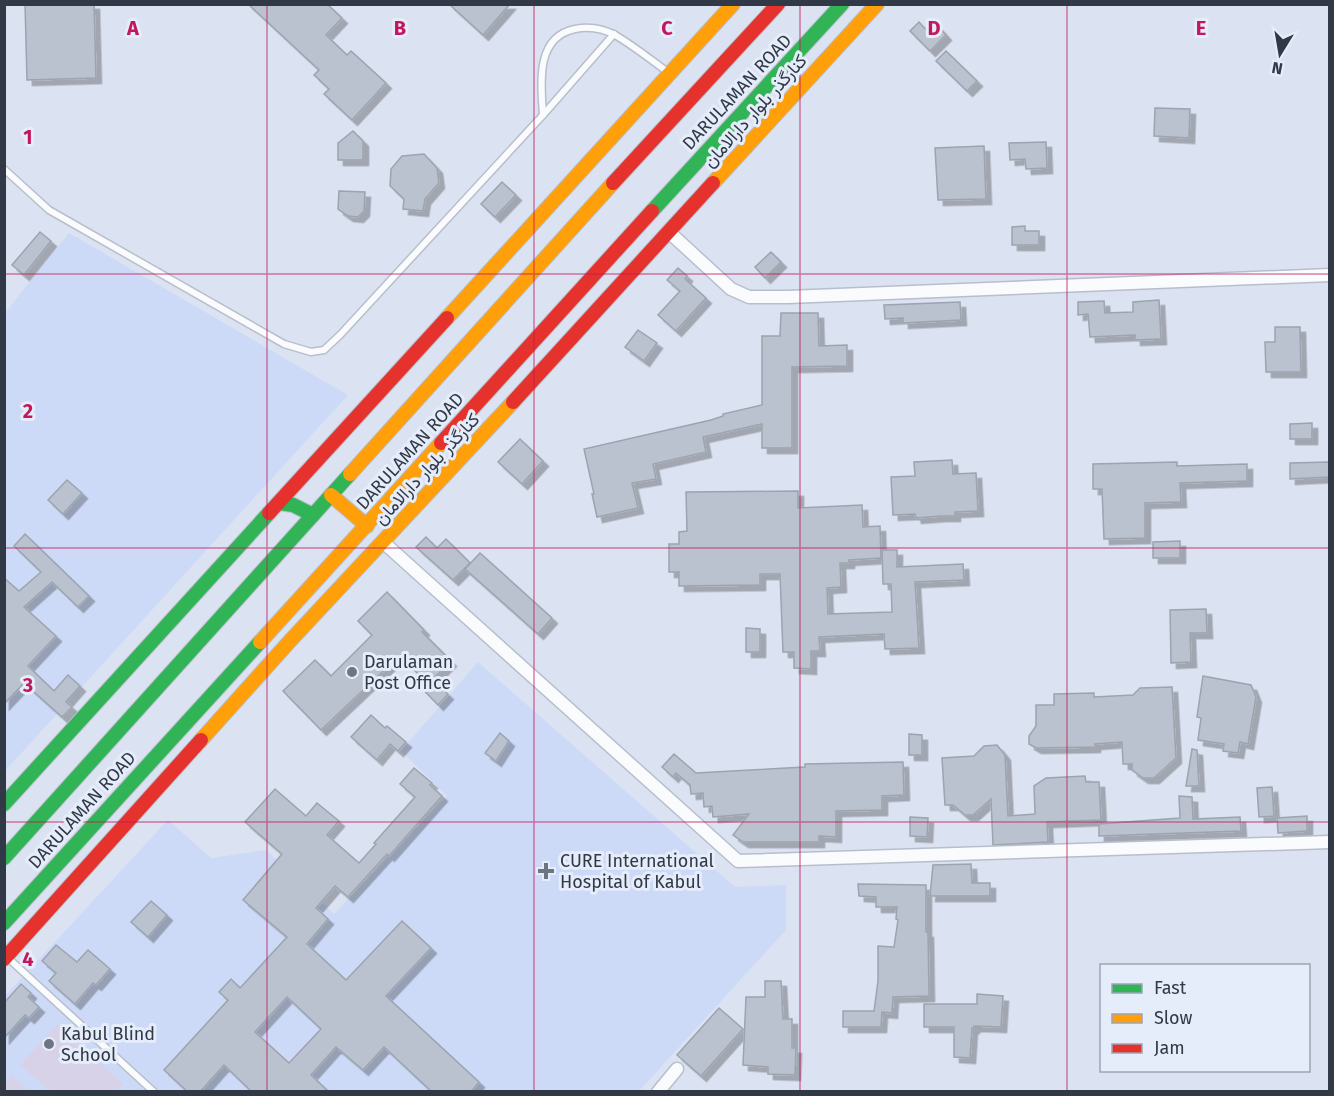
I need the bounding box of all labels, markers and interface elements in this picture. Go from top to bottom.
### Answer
text: A [126,16,140,40]
text: B [394,16,406,40]
text: C [661,16,673,40]
text: D [927,16,941,40]
text: E [1196,16,1206,40]
north arrow [1250,24,1310,84]
street label: DARULAMAN ROAD [678,30,796,154]
street label: کنارگذر بلوار دارالامان [698,50,812,172]
text: N [1270,58,1284,79]
text: 1 [23,125,33,149]
street label: DARULAMAN ROAD [352,388,468,514]
text: 2 [23,399,33,423]
street label: کنارگذر بلوار دارالامان [370,409,484,529]
place label: Darulaman Post Office [364,651,453,694]
marker: Darulaman Post Office [345,665,359,679]
text: 3 [22,673,33,697]
street label: DARULAMAN ROAD [24,747,140,873]
place label: CURE International Hospital of Kabul [560,850,714,893]
marker: CURE International Hospital of Kabul [537,862,555,880]
text: 4 [22,947,34,971]
legend [1100,964,1310,1072]
text: Fast [1154,977,1187,999]
text: Slow [1154,1007,1193,1029]
place label: Kabul Blind School [61,1023,155,1066]
marker: Kabul Blind School [42,1037,56,1051]
text: Jam [1154,1037,1185,1059]

